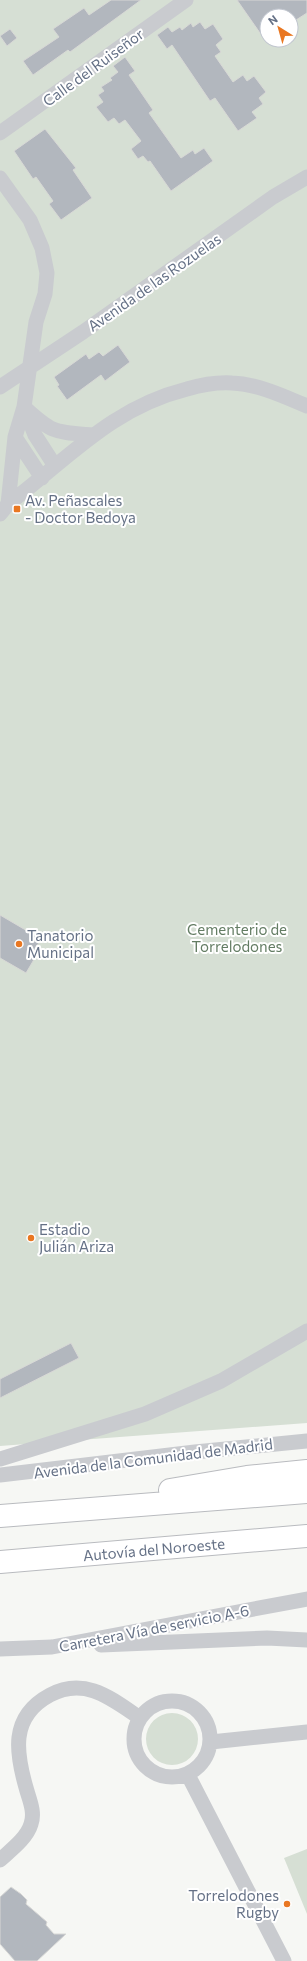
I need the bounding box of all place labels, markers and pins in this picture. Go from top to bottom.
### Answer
place label: Av. Peñascales - Doctor Bedoya [25,491,136,526]
marker: Av. Peñascales - Doctor Bedoya [12,504,22,514]
place label: Tanatorio Municipal [27,926,94,961]
marker: Tanatorio Municipal [14,939,24,949]
place label: Estadio Julián Ariza [39,1220,114,1255]
marker: Estadio Julián Ariza [26,1233,36,1243]
place label: Torrelodones Rugby [188,1886,279,1921]
marker: Torrelodones Rugby [282,1899,292,1909]

